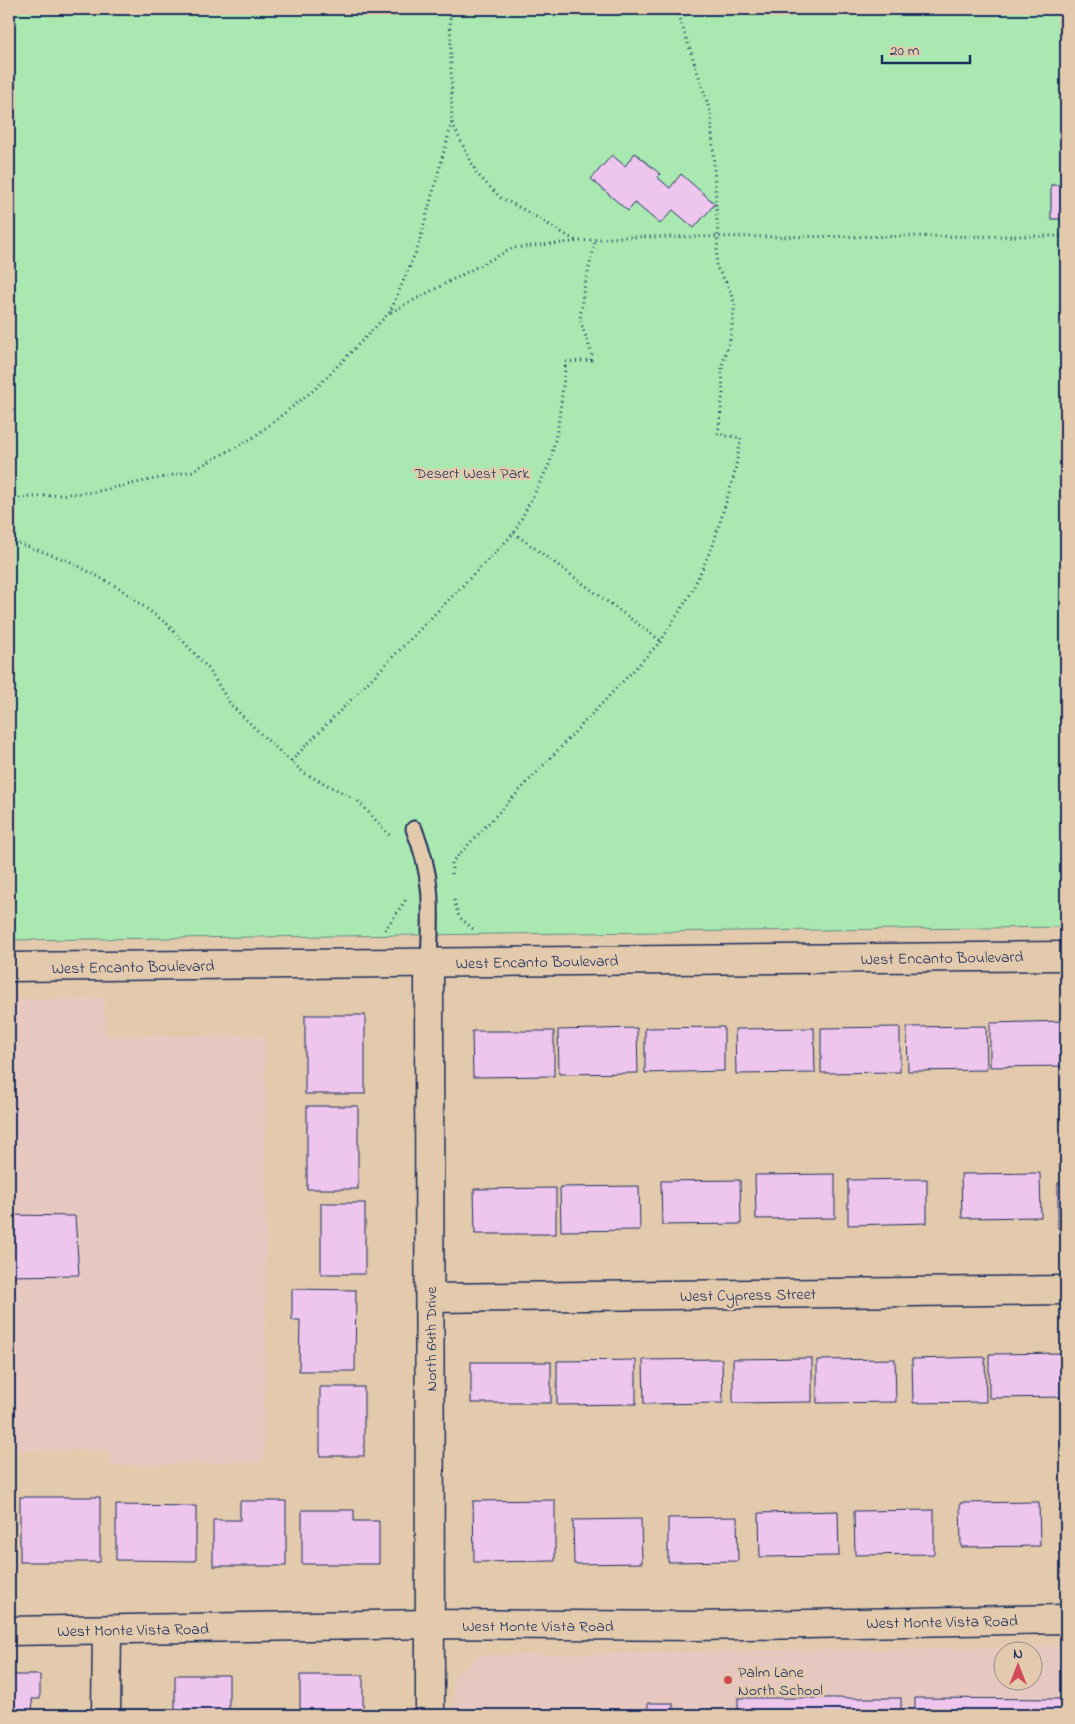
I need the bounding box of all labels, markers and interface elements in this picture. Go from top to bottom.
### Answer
scale bar [882,32,970,64]
text: 20 m [890,40,920,62]
park label: Desert West Park [414,462,530,486]
street label: West Encanto Boulevard [860,946,1024,972]
street label: West Encanto Boulevard [455,950,619,976]
street label: West Encanto Boulevard [51,955,215,981]
street label: West Cypress Street [680,1283,817,1309]
street label: North 64th Drive [420,1286,444,1392]
street label: West Monte Vista Road [866,1610,1018,1636]
street label: West Monte Vista Road [462,1615,614,1639]
street label: West Monte Vista Road [57,1618,209,1644]
north arrow [992,1642,1042,1692]
text: N [1013,1644,1023,1665]
place label: Palm Lane North School [738,1661,823,1703]
marker: Palm Lane North School [722,1674,734,1686]

